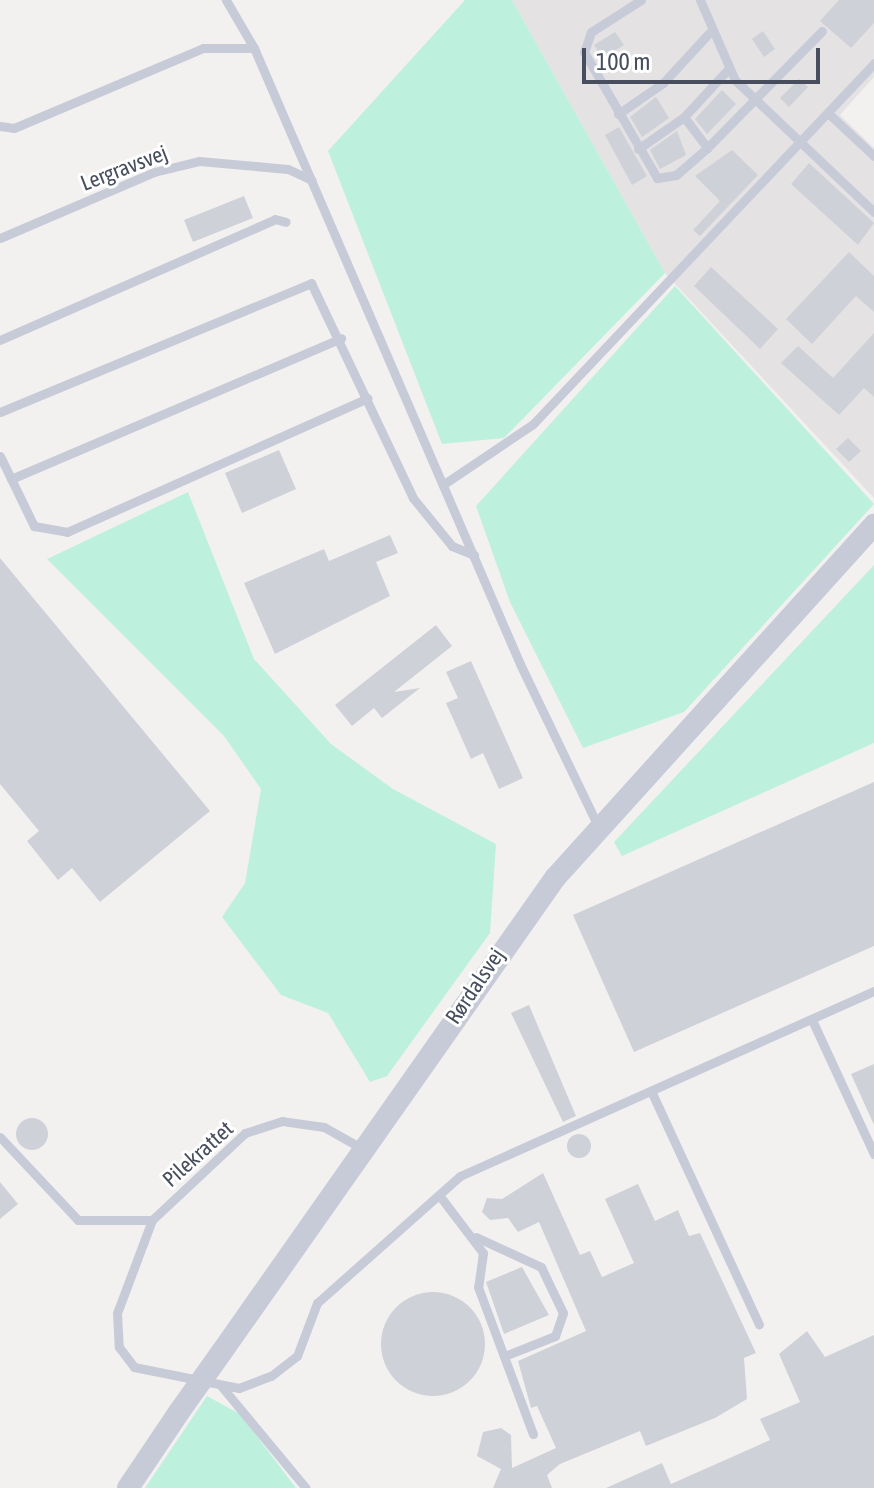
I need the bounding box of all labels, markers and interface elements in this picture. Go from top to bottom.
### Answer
scale bar [586,32,824,82]
text: 100 m [596,48,650,75]
street label: Lergravsvej [77,139,171,197]
street label: Rørdalsvej [440,943,510,1029]
street label: Pilekrattet [157,1116,239,1192]

